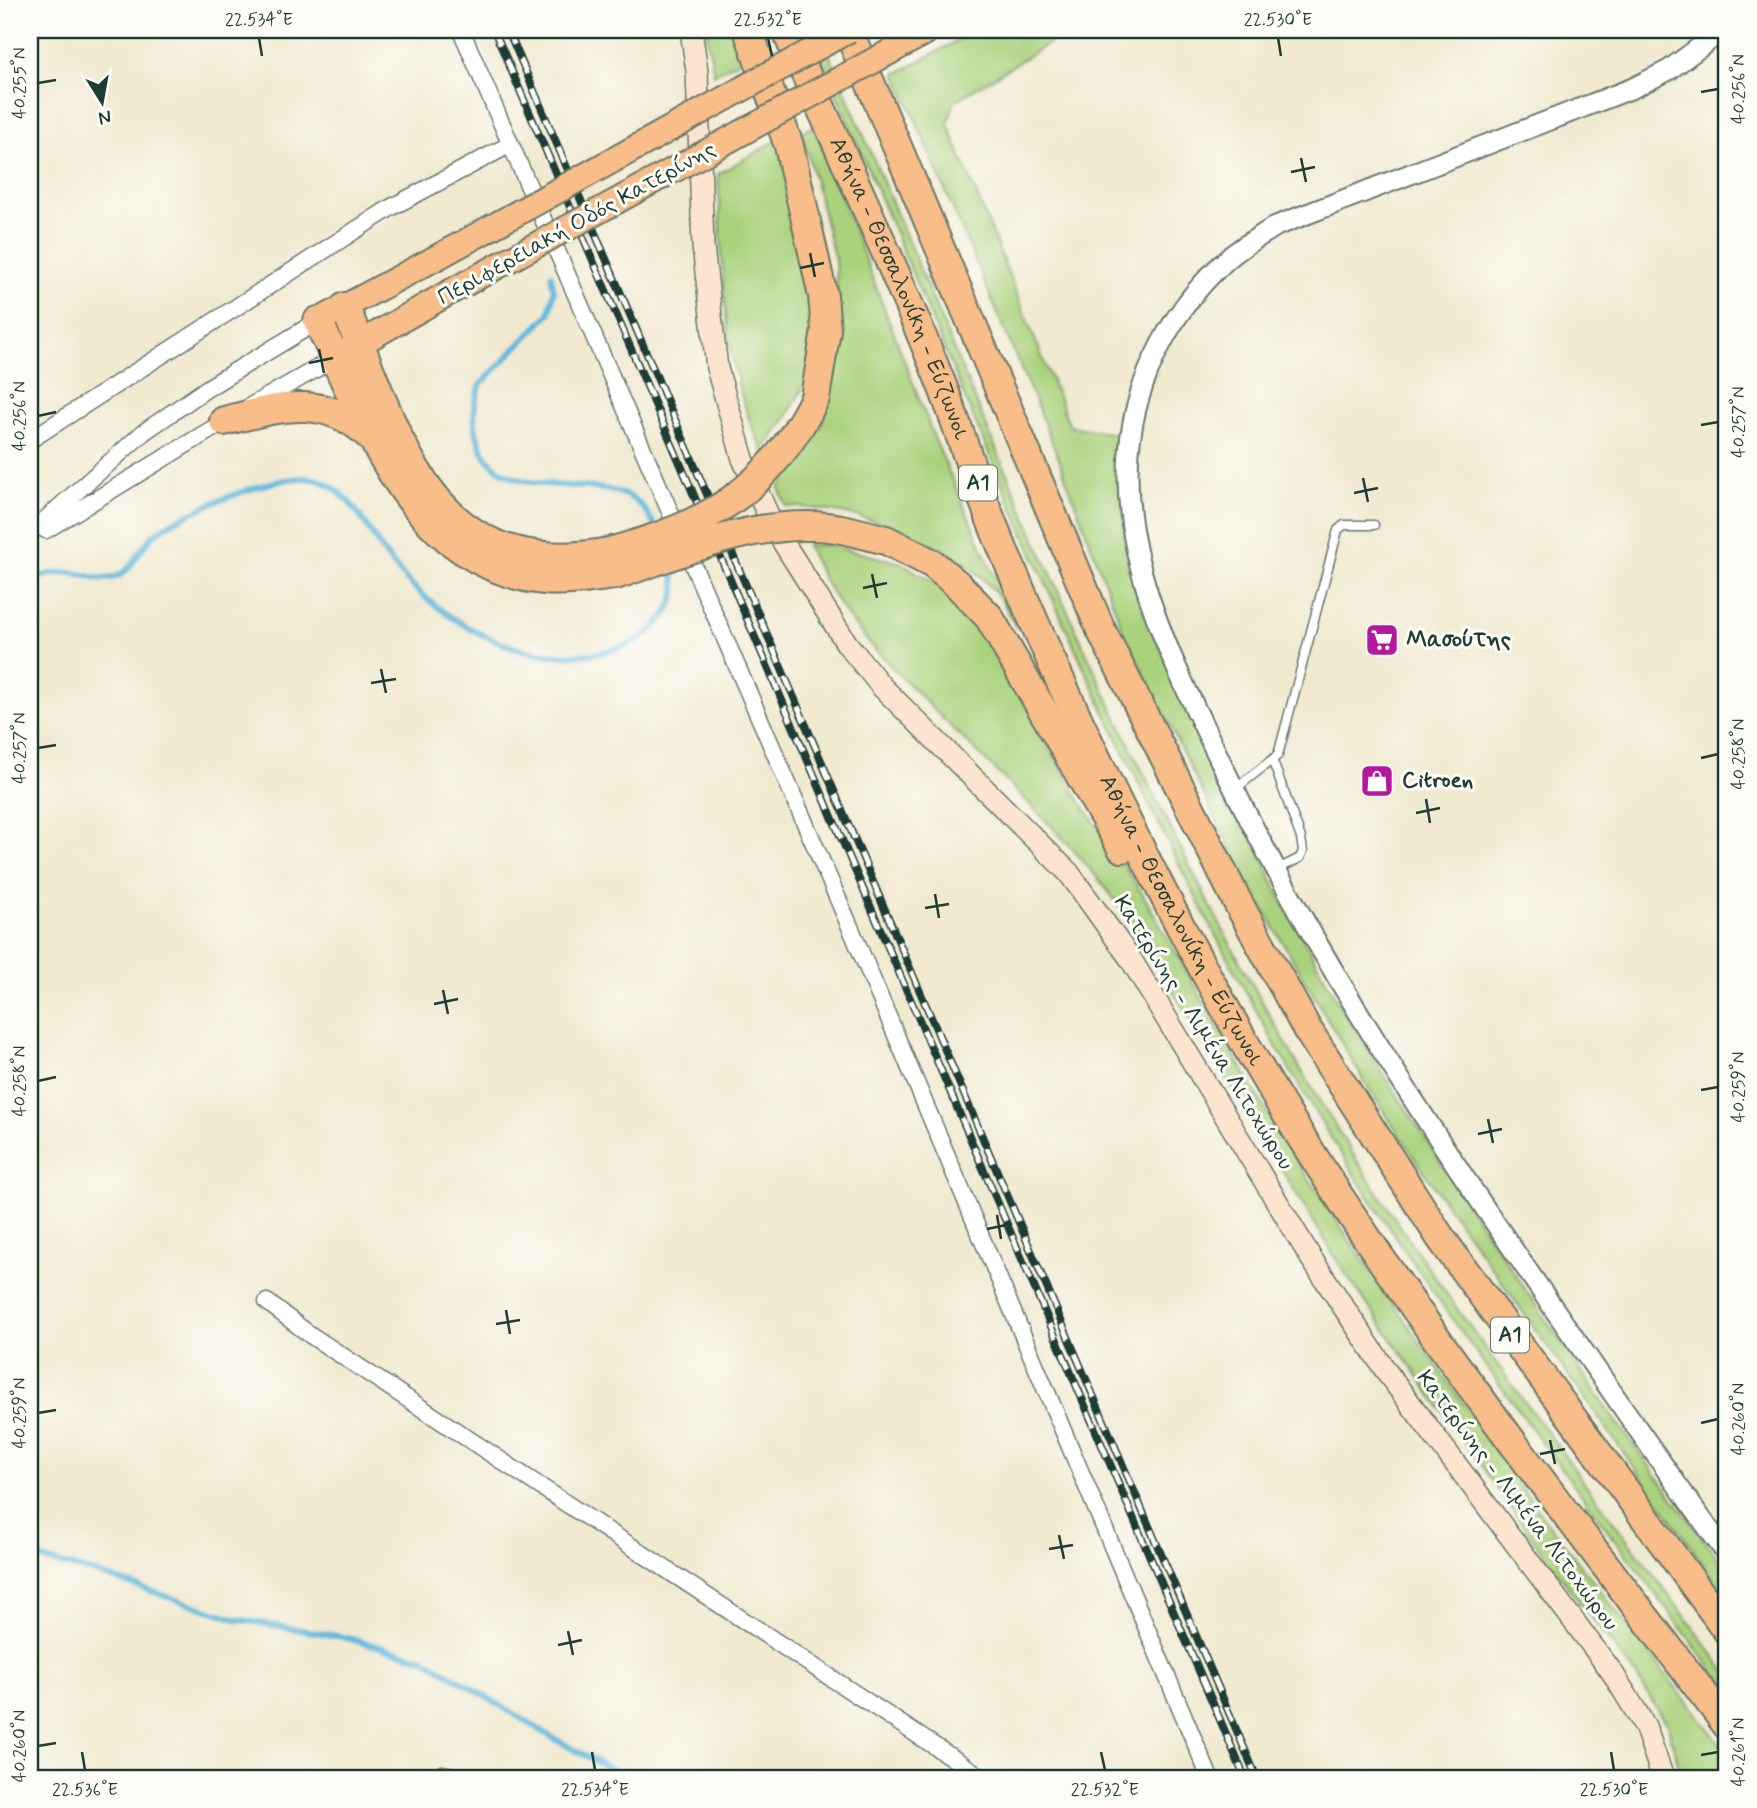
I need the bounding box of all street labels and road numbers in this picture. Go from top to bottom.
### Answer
street label: Αθήνα - Θεσσαλονίκη - Εύζωνοι [821,133,976,444]
street label: Περιφερειακή Οδός Κατερίνης [433,135,721,313]
road number: Α1 [959,466,997,500]
street label: Αθήνα - Θεσσαλονίκη - Εύζωνοι [1091,770,1270,1072]
street label: Κατερίνης - Λιμένα Λιτοχώρου [1106,889,1302,1176]
road number: Α1 [1491,1318,1529,1352]
street label: Κατερίνης - Λιμένα Λιτοχώρου [1409,1363,1626,1637]

